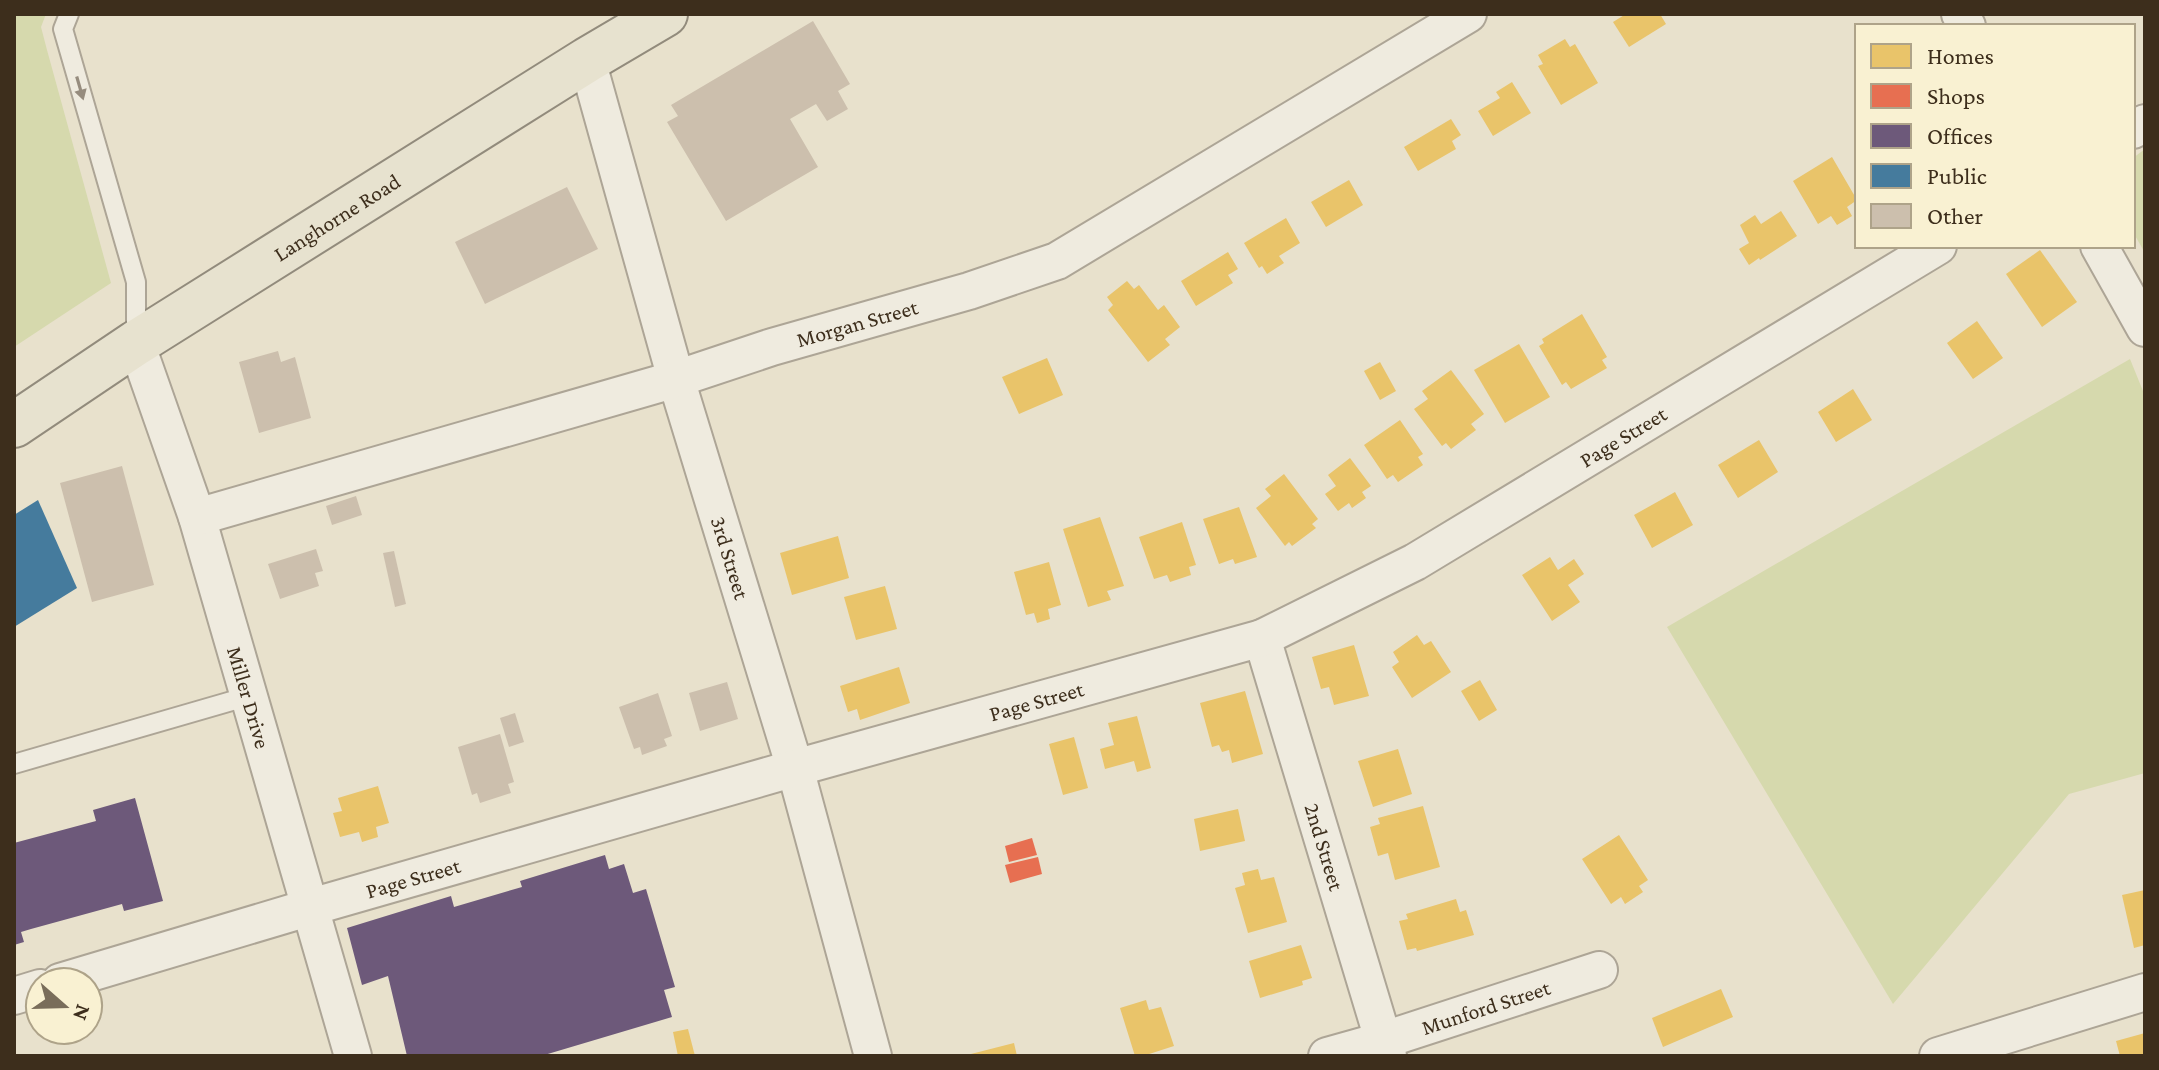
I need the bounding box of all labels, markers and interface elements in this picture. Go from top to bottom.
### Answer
legend [1855,24,2135,248]
text: Homes [1927,42,1994,69]
one-way arrow [74,77,87,101]
text: Shops [1927,82,1985,109]
text: Offices [1927,122,1993,149]
text: Public [1927,162,1987,189]
street label: Langhorne Road [269,168,405,266]
text: Other [1927,202,1983,229]
street label: Morgan Street [794,294,921,352]
street label: Page Street [1575,401,1672,473]
street label: 3rd Street [706,513,755,603]
street label: Miller Drive [222,643,275,751]
street label: Page Street [986,676,1087,726]
street label: 2nd Street [1300,800,1350,894]
street label: Page Street [363,853,464,904]
north arrow [24,966,104,1046]
street label: Munford Street [1418,975,1554,1040]
text: N [68,1001,97,1024]

